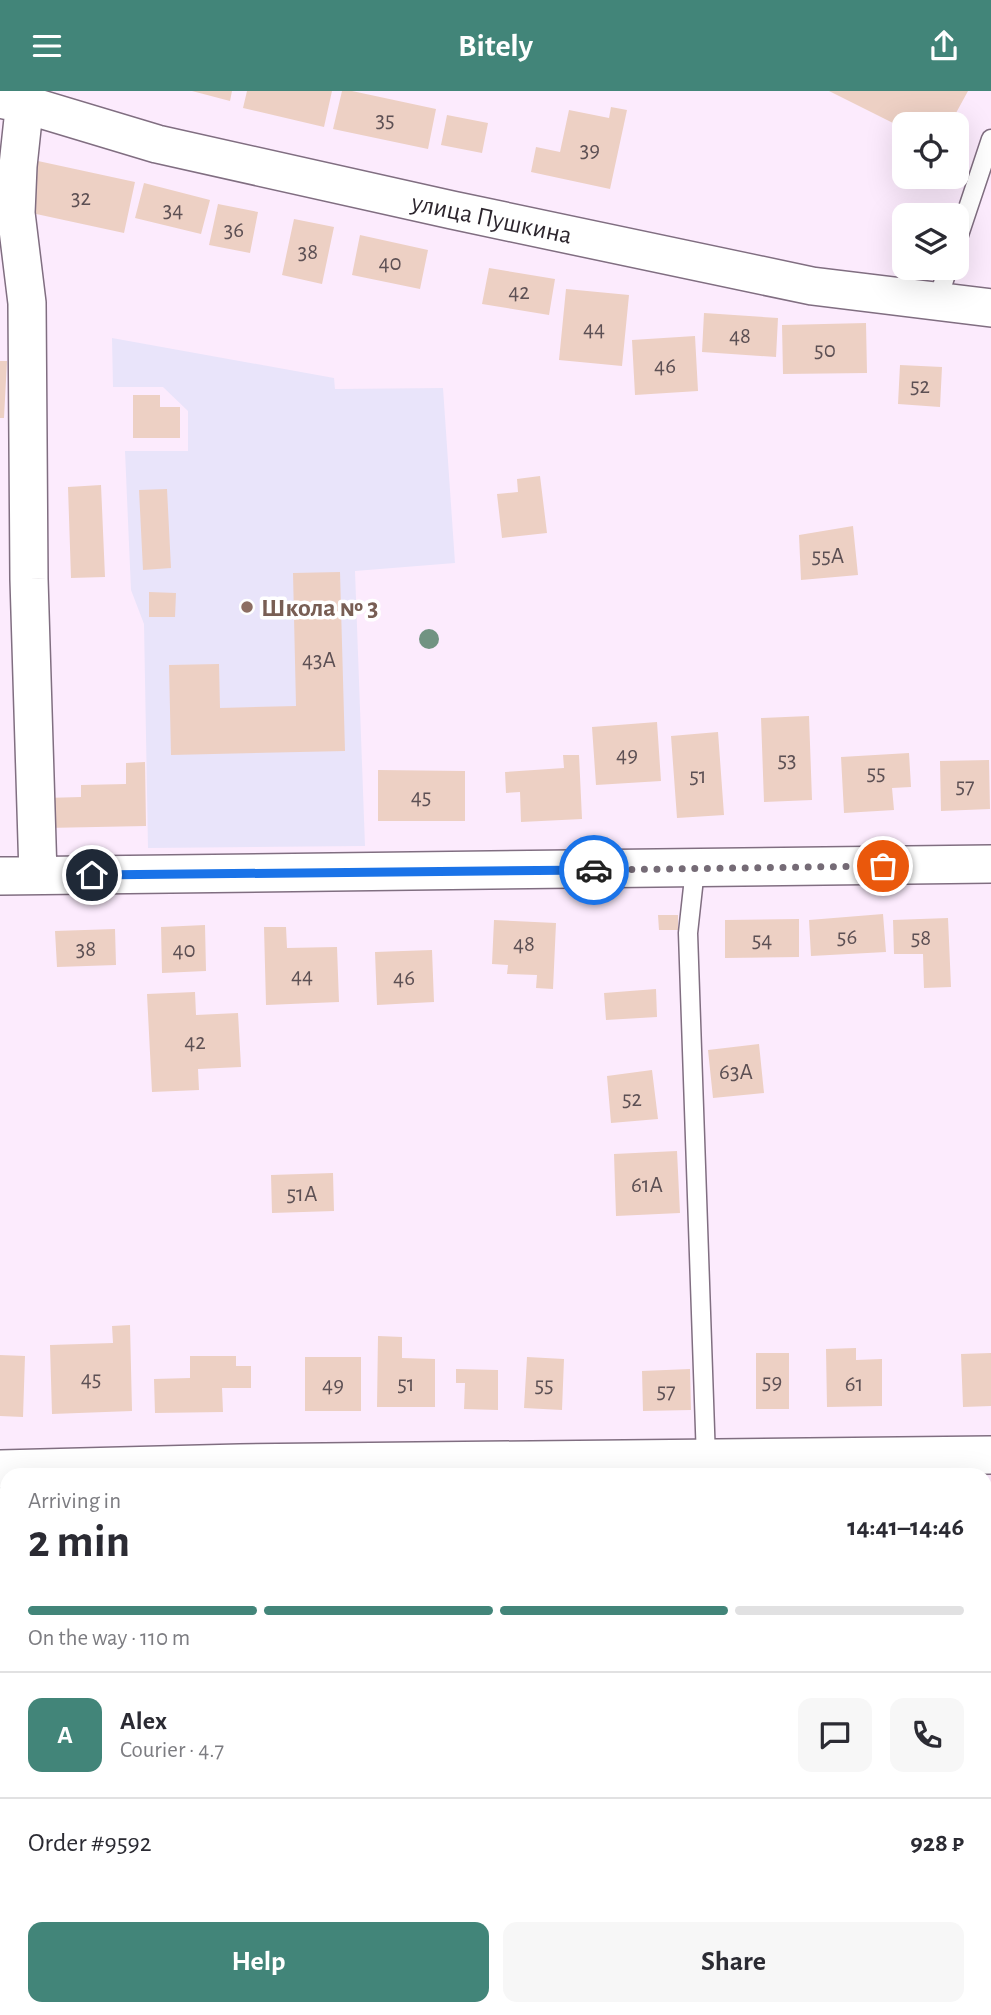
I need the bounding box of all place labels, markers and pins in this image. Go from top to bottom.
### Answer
place label: Школа № 3 [261,595,378,621]
marker: Школа № 3 [239,599,255,615]
pin [853,836,913,896]
pin [62,845,122,905]

